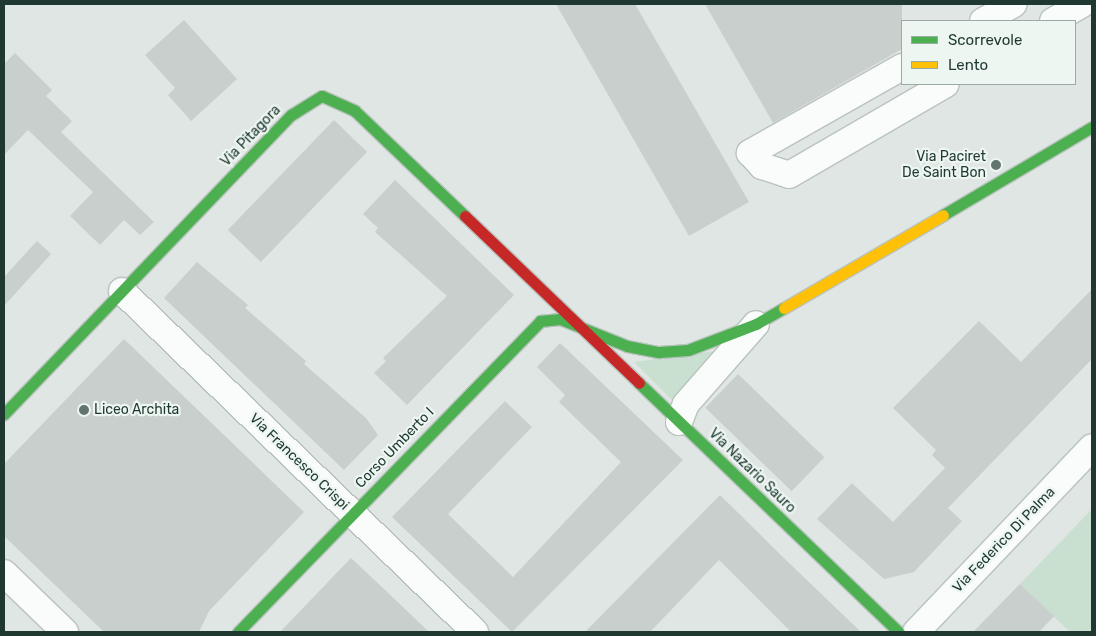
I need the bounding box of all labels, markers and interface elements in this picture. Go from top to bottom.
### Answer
legend [901,20,1076,85]
text: Scorrevole [948,31,1022,49]
text: Lento [948,56,988,74]
street label: Via Pitagora [218,102,284,170]
place label: Via Paciret De Saint Bon [902,149,986,182]
marker: Via Paciret De Saint Bon [990,159,1002,171]
place label: Liceo Archita [94,402,180,418]
marker: Liceo Archita [78,404,90,416]
street label: Corso Umberto I [352,404,438,492]
street label: Via Francesco Crispi [246,410,352,514]
street label: Via Nazario Sauro [705,425,799,517]
street label: Via Federico Di Palma [949,484,1059,596]

